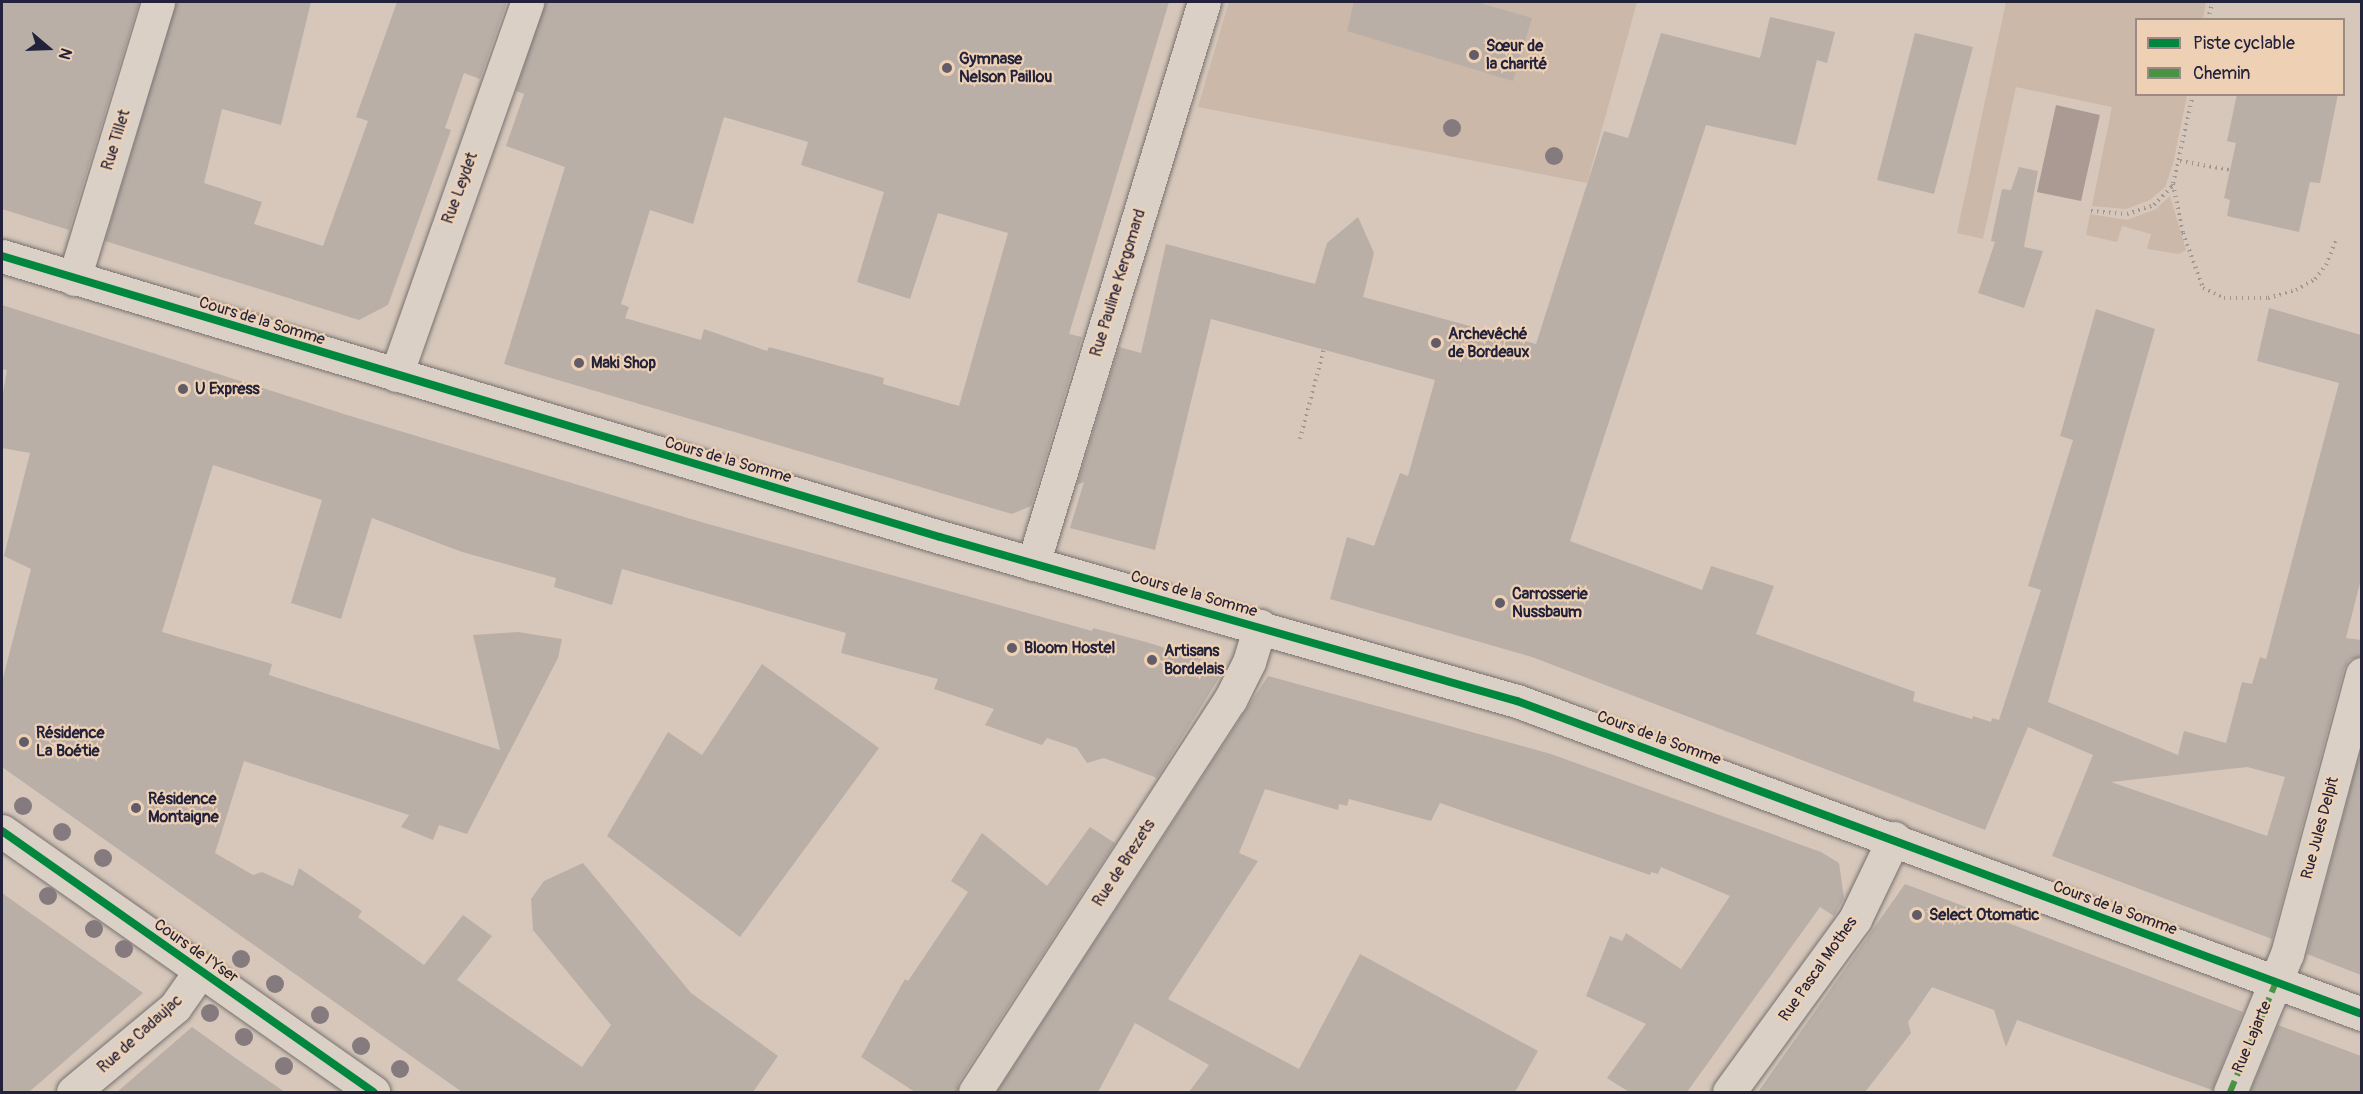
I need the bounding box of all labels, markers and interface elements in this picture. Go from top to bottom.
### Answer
north arrow [18,18,78,78]
legend [2135,18,2345,96]
text: Piste cyclable [2193,32,2295,55]
place label: Sœur de la charité [1486,36,1547,74]
text: N [54,45,76,62]
marker: Sœur de la charité [1467,48,1481,62]
place label: Gymnase Nelson Paillou [959,49,1052,87]
marker: Gymnase Nelson Paillou [940,61,954,75]
text: Chemin [2193,62,2250,85]
street label: Rue Tillet [98,107,134,173]
street label: Rue Leydet [438,150,482,226]
street label: Rue Pauline Kergomard [1086,207,1150,359]
street label: Cours de la Somme [197,293,327,349]
place label: Archevêché de Bordeaux [1448,324,1529,362]
marker: Archevêché de Bordeaux [1429,336,1443,350]
place label: Maki Shop [591,353,656,373]
marker: Maki Shop [572,356,586,370]
place label: U Express [195,379,260,399]
marker: U Express [176,382,190,396]
street label: Cours de la Somme [663,433,793,487]
street label: Cours de la Somme [1129,567,1259,621]
place label: Carrosserie Nussbaum [1512,584,1588,622]
marker: Carrosserie Nussbaum [1493,596,1507,610]
place label: Bloom Hostel [1024,638,1115,658]
marker: Bloom Hostel [1005,641,1019,655]
place label: Artisans Bordelais [1164,641,1224,679]
marker: Artisans Bordelais [1145,653,1159,667]
street label: Cours de la Somme [1594,707,1724,769]
place label: Résidence La Boétie [36,723,104,761]
marker: Résidence La Boétie [17,735,31,749]
street label: Rue Jules Delpit [2297,775,2343,881]
place label: Résidence Montaigne [148,789,219,827]
marker: Résidence Montaigne [129,801,143,815]
street label: Rue de Brezets [1089,816,1159,910]
street label: Cours de la Somme [2050,877,2180,939]
place label: Select Otomatic [1929,905,2039,925]
marker: Select Otomatic [1910,908,1924,922]
street label: Rue Pascal Mothes [1775,913,1861,1025]
street label: Cours de l'Yser [150,915,242,987]
street label: Rue de Cadaujac [94,991,186,1077]
street label: Rue Lajarte [2228,998,2276,1076]

